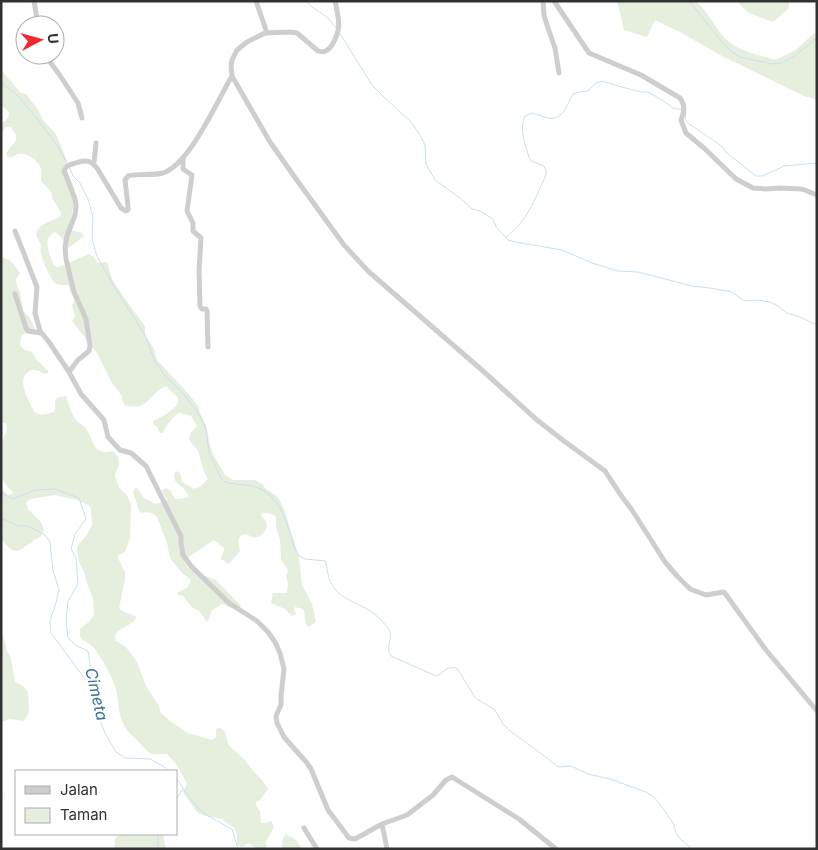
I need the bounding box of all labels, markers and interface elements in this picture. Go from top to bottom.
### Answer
north arrow [15,15,65,65]
text: U [44,33,62,45]
water label: Cimeta [81,666,113,723]
legend [15,770,178,835]
text: Jalan [60,780,98,799]
text: Taman [60,805,107,824]

